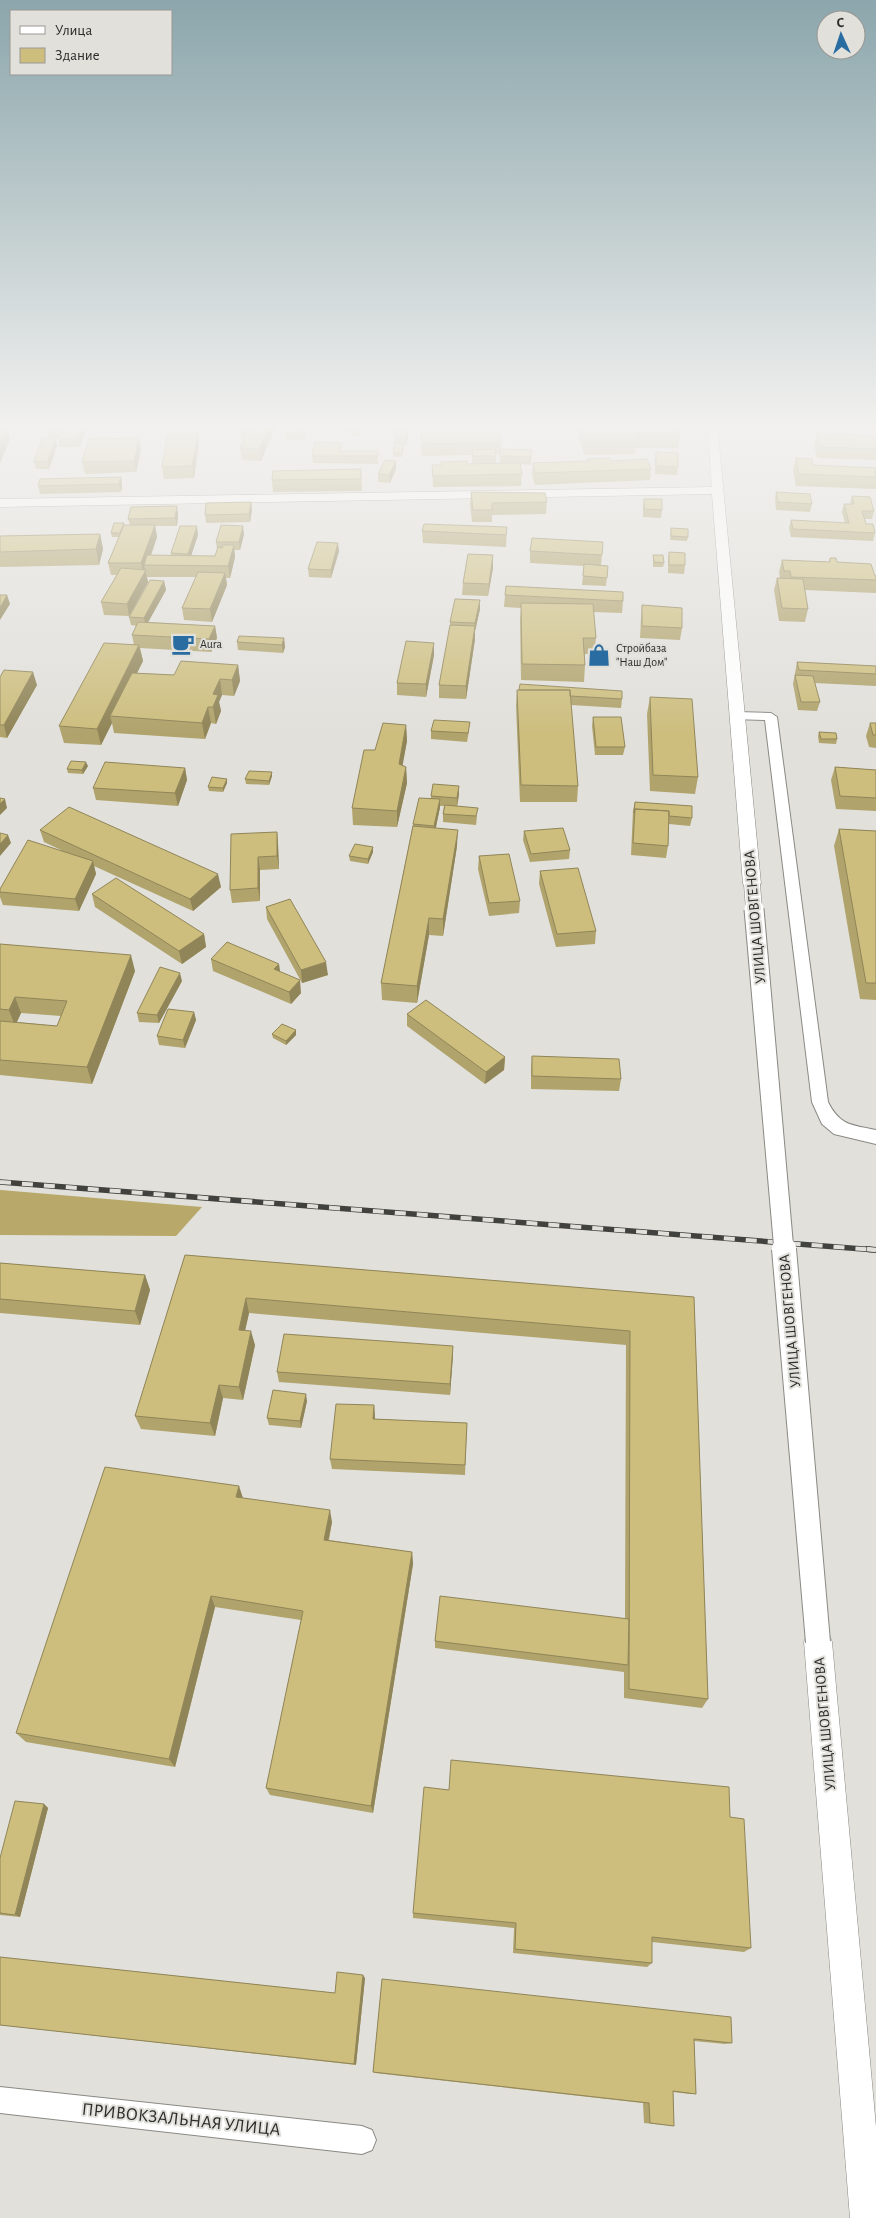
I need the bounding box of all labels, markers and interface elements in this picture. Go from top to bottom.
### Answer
legend [10,10,172,75]
north arrow [816,10,866,60]
text: С [836,16,845,30]
text: Улица [55,23,92,38]
text: Здание [55,48,100,63]
cafe icon: Aura [170,631,196,657]
place label: Aura [200,638,222,650]
shop icon: Стройбаза "Наш Дом" [586,642,612,668]
place label: Стройбаза "Наш Дом" [616,642,667,668]
street label: УЛИЦА ШОВГЕНОВА [742,849,768,984]
street label: УЛИЦА ШОВГЕНОВА [777,1253,803,1388]
street label: УЛИЦА ШОВГЕНОВА [812,1656,838,1791]
street label: ПРИВОКЗАЛЬНАЯ УЛИЦА [81,2101,282,2139]

